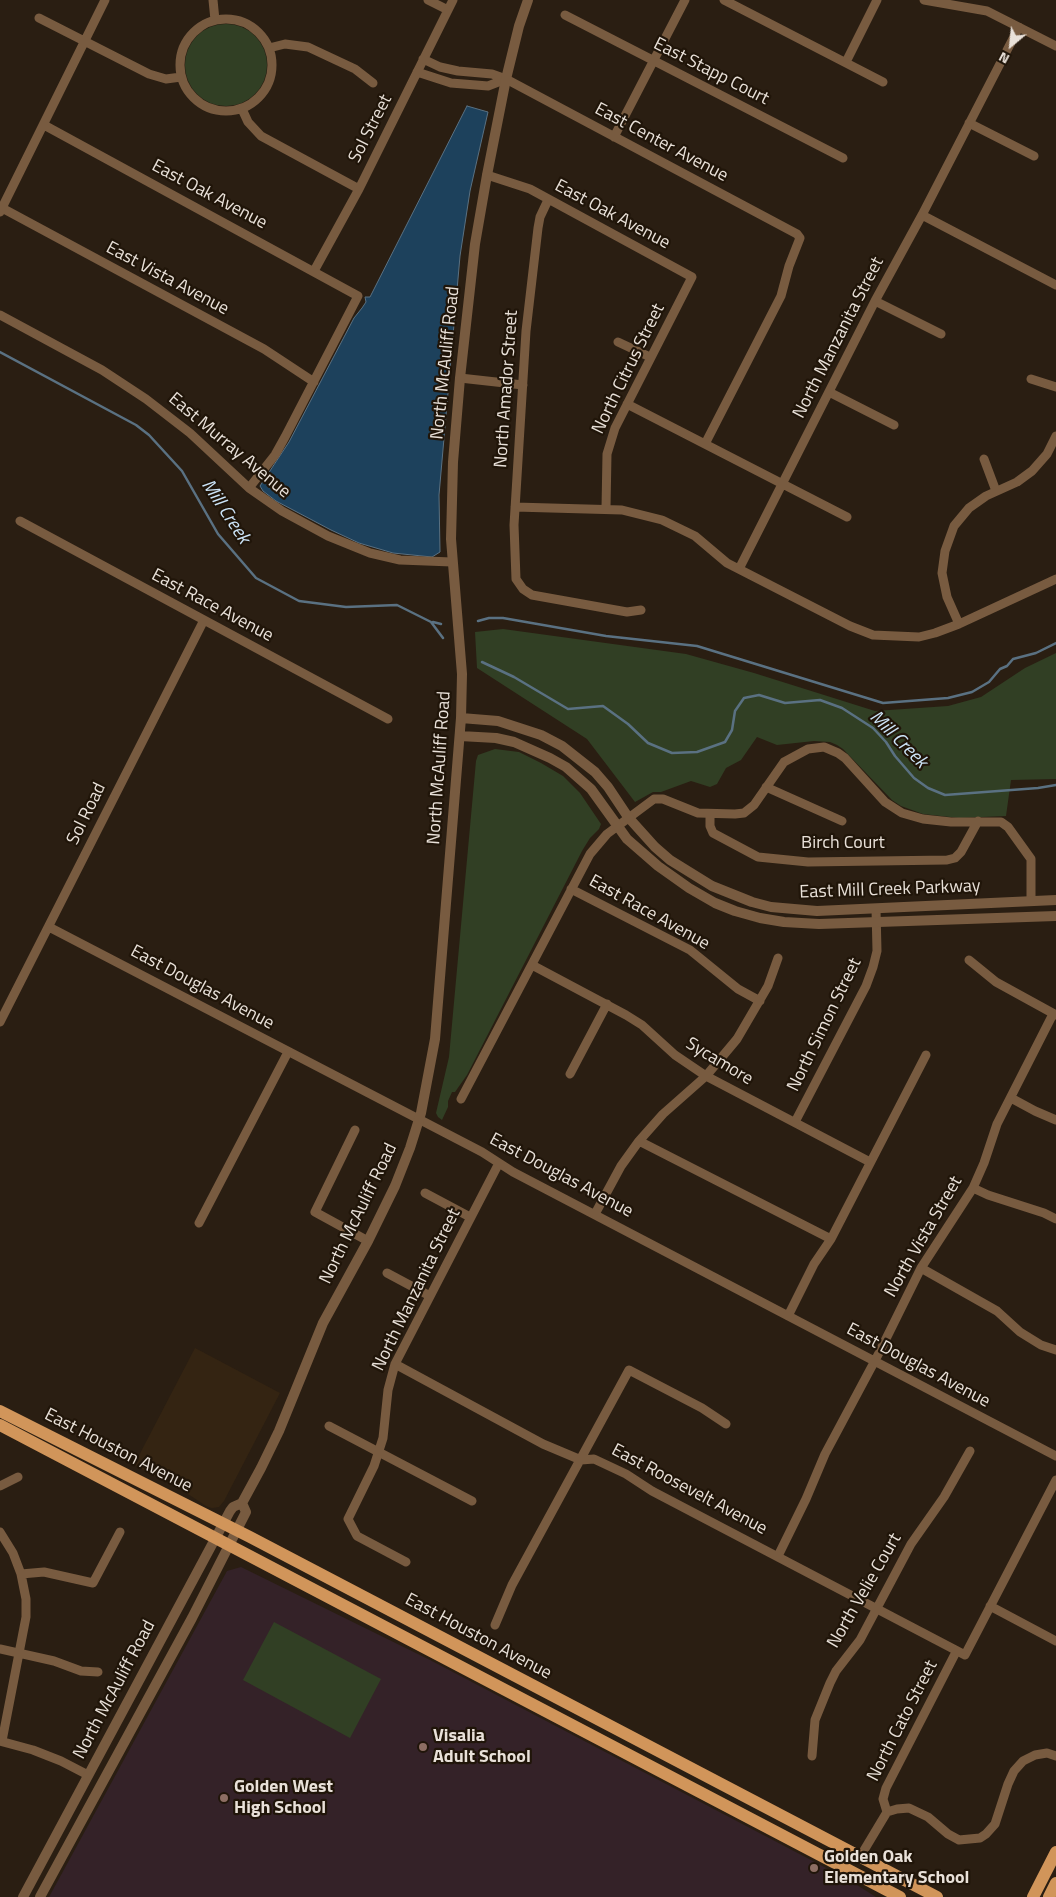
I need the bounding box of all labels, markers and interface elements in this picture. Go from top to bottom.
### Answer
north arrow [986,20,1036,70]
street label: East Stapp Court [650,34,772,110]
text: N [995,47,1013,70]
street label: Sol Street [345,91,397,167]
street label: East Center Avenue [591,99,731,187]
street label: East Oak Avenue [148,156,270,234]
street label: East Oak Avenue [551,176,673,254]
street label: East Vista Avenue [102,238,232,320]
street label: North Manzanita Street [789,254,889,422]
street label: North McAuliff Road [427,285,465,441]
street label: North Citrus Street [588,300,670,438]
street label: North Amador Street [491,309,523,469]
street label: East Murray Avenue [164,389,294,503]
water label: Mill Creek [196,475,254,549]
street label: East Race Avenue [147,565,277,647]
street label: North McAuliff Road [424,691,456,845]
water label: Mill Creek [864,706,932,774]
street label: Sol Road [63,779,111,849]
street label: Birch Court [801,833,885,855]
street label: East Race Avenue [585,871,713,955]
street label: East Mill Creek Parkway [799,876,981,904]
street label: East Douglas Avenue [127,941,277,1035]
street label: North Simon Street [783,955,867,1095]
street label: Sycamore [681,1034,757,1090]
street label: East Douglas Avenue [486,1129,636,1223]
street label: North McAuliff Road [316,1140,402,1288]
street label: North Vista Street [881,1173,967,1301]
street label: North Manzanita Street [368,1205,466,1375]
street label: East Douglas Avenue [843,1319,993,1413]
street label: East Houston Avenue [41,1404,195,1498]
street label: East Roosevelt Avenue [607,1440,771,1540]
street label: North Velie Court [823,1530,907,1652]
street label: East Houston Avenue [401,1589,555,1685]
street label: North McAuliff Road [69,1617,161,1763]
street label: North Cato Street [863,1657,943,1785]
place label: Visalia Adult School [433,1726,531,1768]
marker: Visalia Adult School [417,1741,429,1753]
place label: Golden West High School [234,1777,333,1820]
marker: Golden West High School [218,1792,230,1804]
place label: Golden Oak Elementary School [824,1847,969,1890]
marker: Golden Oak Elementary School [808,1862,820,1874]

